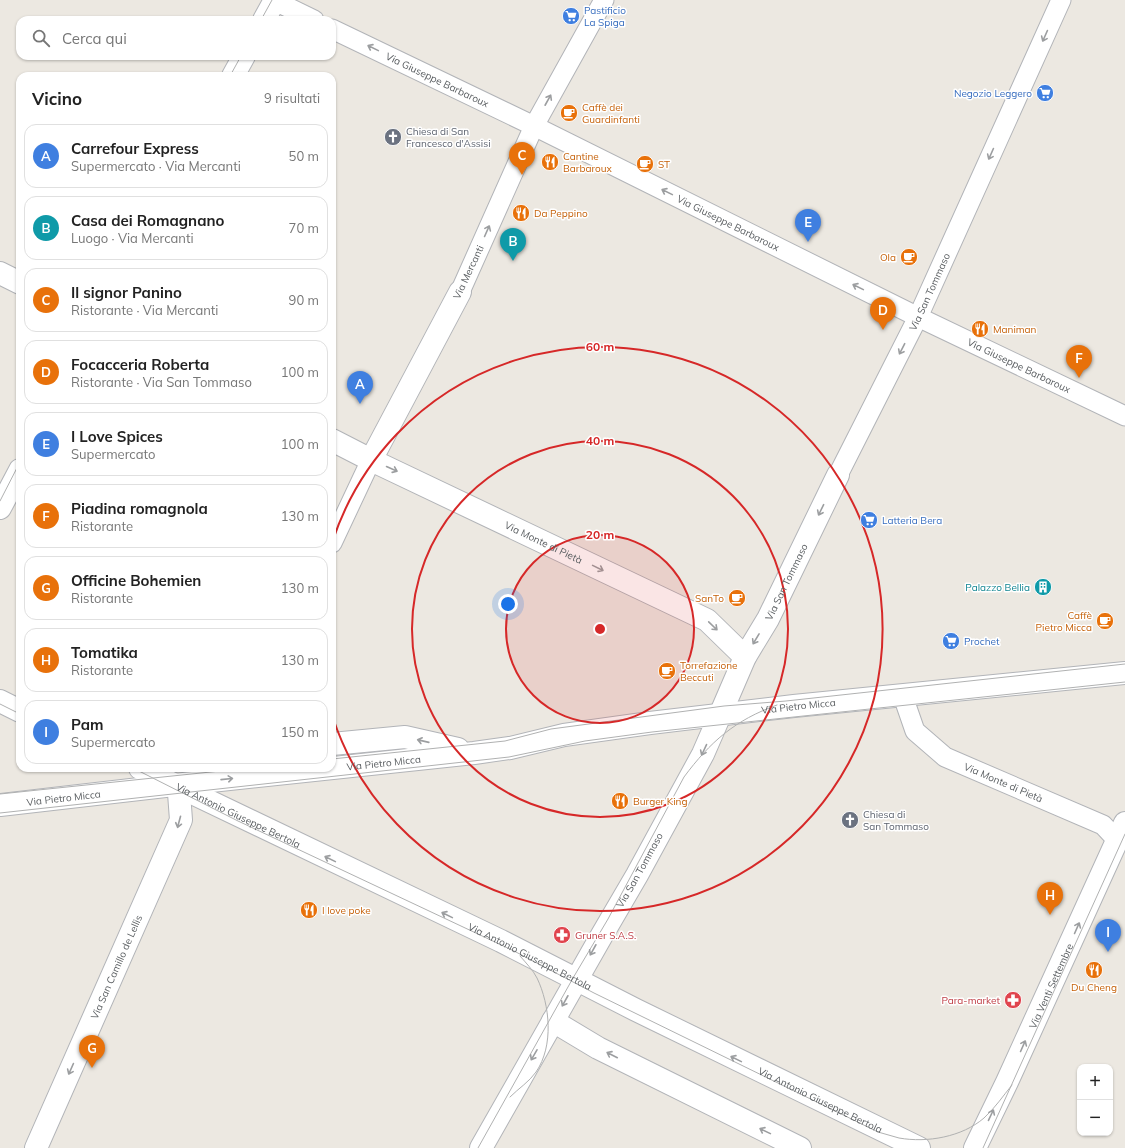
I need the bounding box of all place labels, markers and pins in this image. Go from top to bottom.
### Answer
place label: Pastificio La Spiga [584,4,626,29]
supermarket icon: Pastificio La Spiga [561,6,581,26]
supermarket icon: Negozio Leggero [1035,83,1055,103]
place label: Negozio Leggero [954,87,1032,100]
place label: Caffè dei Guardinfanti [582,101,640,126]
cafe icon: Caffè dei Guardinfanti [559,103,579,123]
place label: Chiesa di San Francesco d'Assisi [406,125,491,150]
church icon: Chiesa di San Francesco d'Assisi [383,127,403,147]
pin: C [509,142,535,175]
place label: Cantine Barbaroux [563,150,612,175]
restaurant icon: Cantine Barbaroux [540,152,560,172]
cafe icon: ST [635,154,655,174]
place label: ST [658,158,670,171]
restaurant icon: Da Peppino [511,203,531,223]
place label: Da Peppino [534,207,588,220]
pin: E [795,209,821,242]
pin: B [500,228,526,261]
cafe icon: Ola [899,247,919,267]
place label: Ola [880,251,896,264]
pin: D [870,297,896,330]
restaurant icon: Maniman [970,319,990,339]
place label: Maniman [993,323,1037,336]
pin: F [1066,345,1092,378]
pin: A [347,371,373,404]
supermarket icon: Latteria Bera [859,510,879,530]
place label: Latteria Bera [882,514,942,527]
building icon: Palazzo Bellia [1033,577,1053,597]
place label: Palazzo Bellia [965,581,1030,594]
cafe icon: SanTo [727,588,747,608]
place label: SanTo [695,592,724,605]
place label: Caffè Pietro Micca [1036,609,1092,634]
cafe icon: Caffè Pietro Micca [1095,611,1115,631]
centre of rings [593,622,607,636]
supermarket icon: Prochet [941,631,961,651]
place label: Prochet [964,635,1000,648]
place label: Torrefazione Beccuti [680,659,738,684]
cafe icon: Torrefazione Beccuti [657,661,677,681]
restaurant icon: Burger King [610,791,630,811]
place label: Burger King [633,795,687,808]
place label: Chiesa di San Tommaso [863,808,929,833]
church icon: Chiesa di San Tommaso [840,810,860,830]
pin: H [1037,882,1063,915]
restaurant icon: I love poke [299,900,319,920]
place label: I love poke [322,904,371,917]
pin: I [1095,919,1121,952]
pharmacy icon: Gruner S.A.S. [552,925,572,945]
place label: Gruner S.A.S. [575,929,636,942]
restaurant icon: Du Cheng [1084,960,1104,980]
place label: Du Cheng [1071,981,1117,994]
pharmacy icon: Para-market [1003,990,1023,1010]
place label: Para-market [942,994,1000,1007]
pin: G [79,1035,105,1068]

